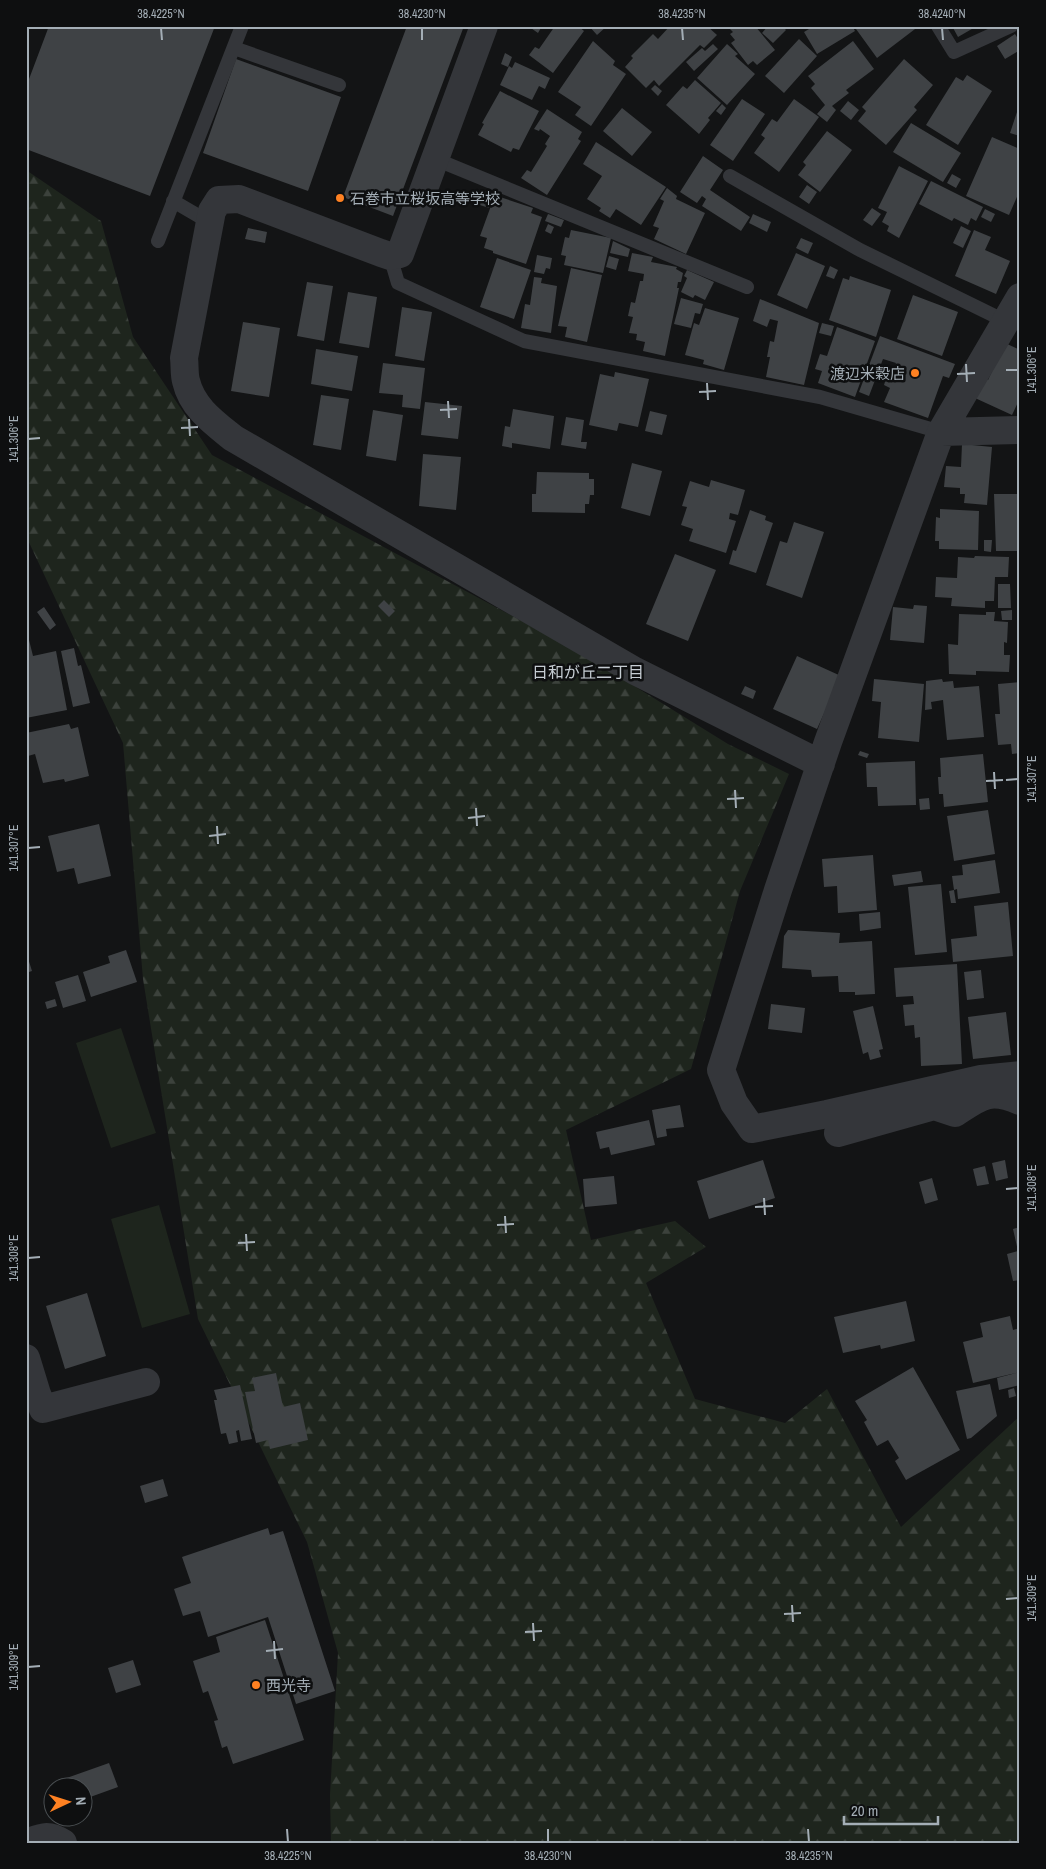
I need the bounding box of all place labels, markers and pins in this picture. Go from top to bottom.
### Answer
place label: 石巻市立桜坂高等学校 [350,188,500,209]
marker: 石巻市立桜坂高等学校 [334,192,346,204]
place label: 渡辺米穀店 [830,363,905,384]
marker: 渡辺米穀店 [909,367,921,379]
place label: 西光寺 [266,1675,311,1696]
marker: 西光寺 [250,1679,262,1691]

